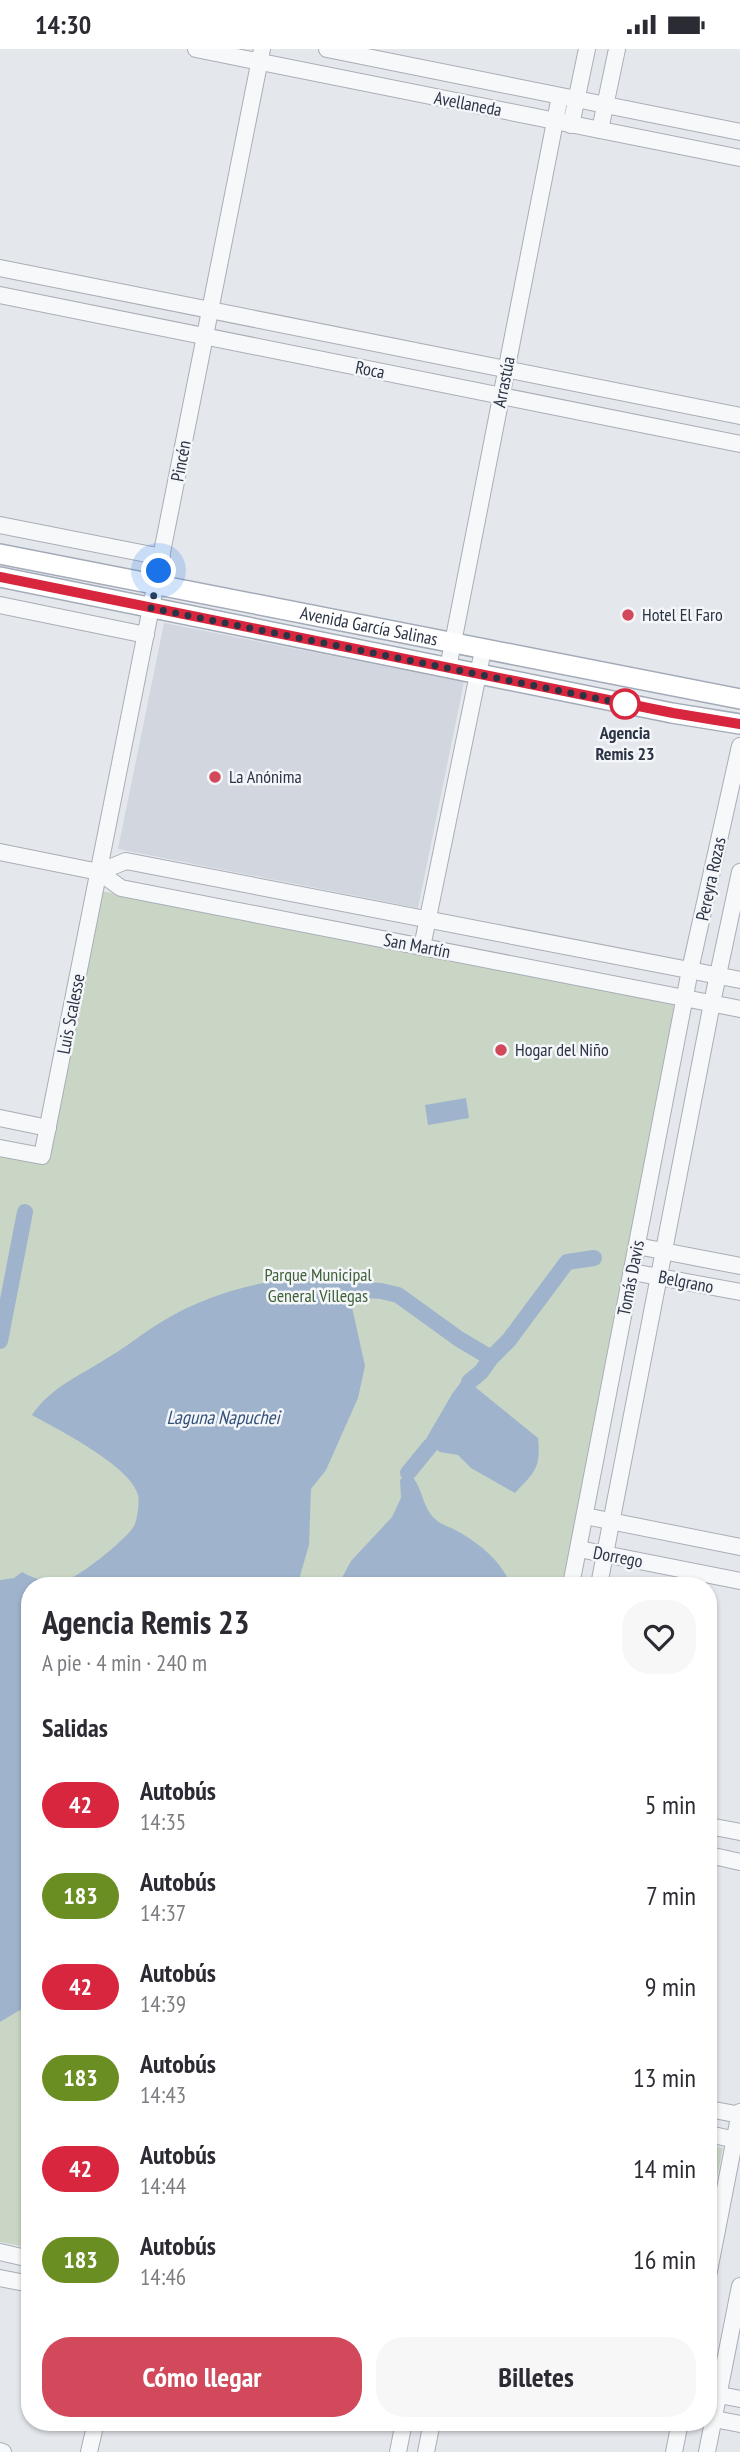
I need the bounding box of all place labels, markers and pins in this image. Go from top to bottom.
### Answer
place label: Hotel El Faro [642,603,723,626]
marker: Hotel El Faro [620,607,636,623]
marker: Agencia Remis 23 [610,689,640,719]
place label: Agencia Remis 23 [595,721,655,765]
place label: La Anónima [229,765,302,788]
marker: La Anónima [207,769,223,785]
place label: Hogar del Niño [515,1038,609,1061]
marker: Hogar del Niño [493,1042,509,1058]

